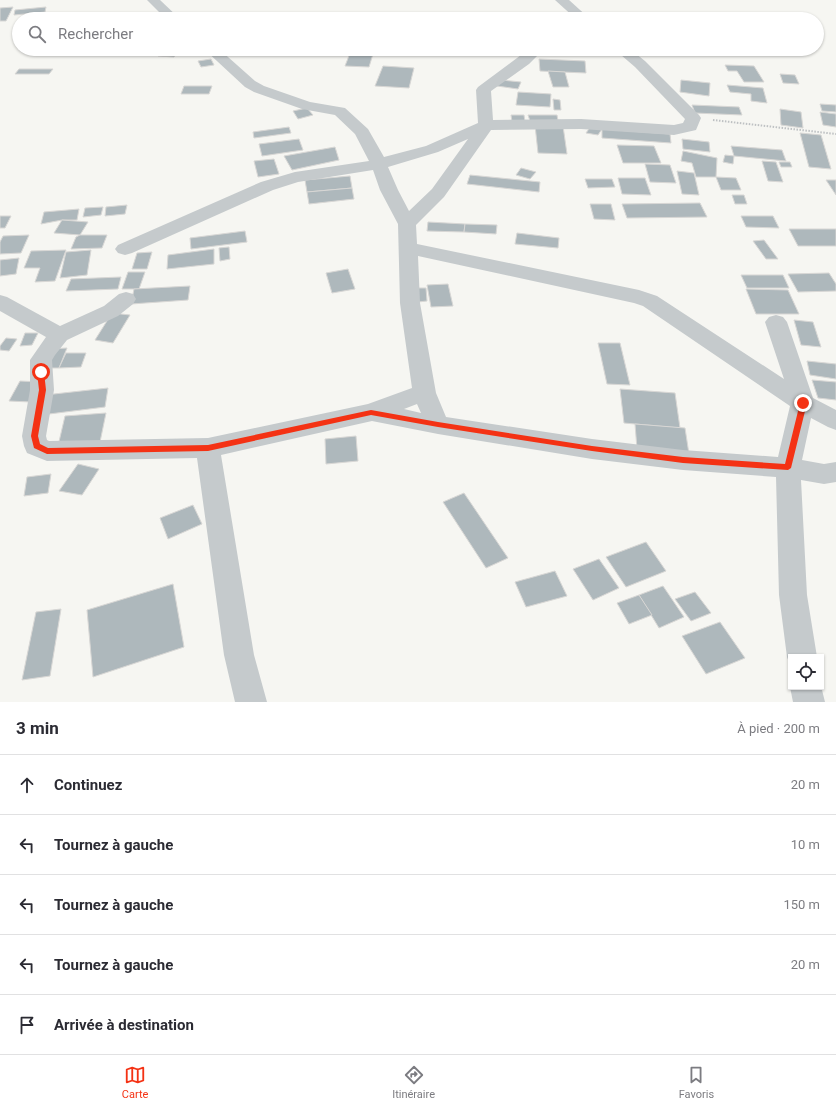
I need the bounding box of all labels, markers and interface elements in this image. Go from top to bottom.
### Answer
search box [12,12,824,56]
icon: search [26,23,48,45]
text: Rechercher [58,25,133,43]
route start [32,363,50,381]
route end [794,394,812,412]
map controls [788,654,824,690]
button: locate [788,654,824,690]
text: 3 min [16,718,59,738]
text: À pied · 200 m [737,721,820,736]
icon: ahead [16,774,38,796]
text: Continuez [54,776,122,794]
text: 20 m [791,777,820,792]
icon: left [16,834,38,856]
text: Tournez à gauche [54,836,173,854]
text: 10 m [791,837,820,852]
icon: left [16,894,38,916]
text: Tournez à gauche [54,896,173,914]
text: 150 m [783,897,820,912]
icon: left [16,954,38,976]
text: Tournez à gauche [54,956,173,974]
text: 20 m [791,957,820,972]
icon: arrive [16,1014,38,1036]
text: Arrivée à destination [54,1016,194,1034]
tab: Carte [122,1064,148,1101]
tab: Itinéraire [392,1064,435,1101]
tab: Favoris [679,1064,714,1101]

